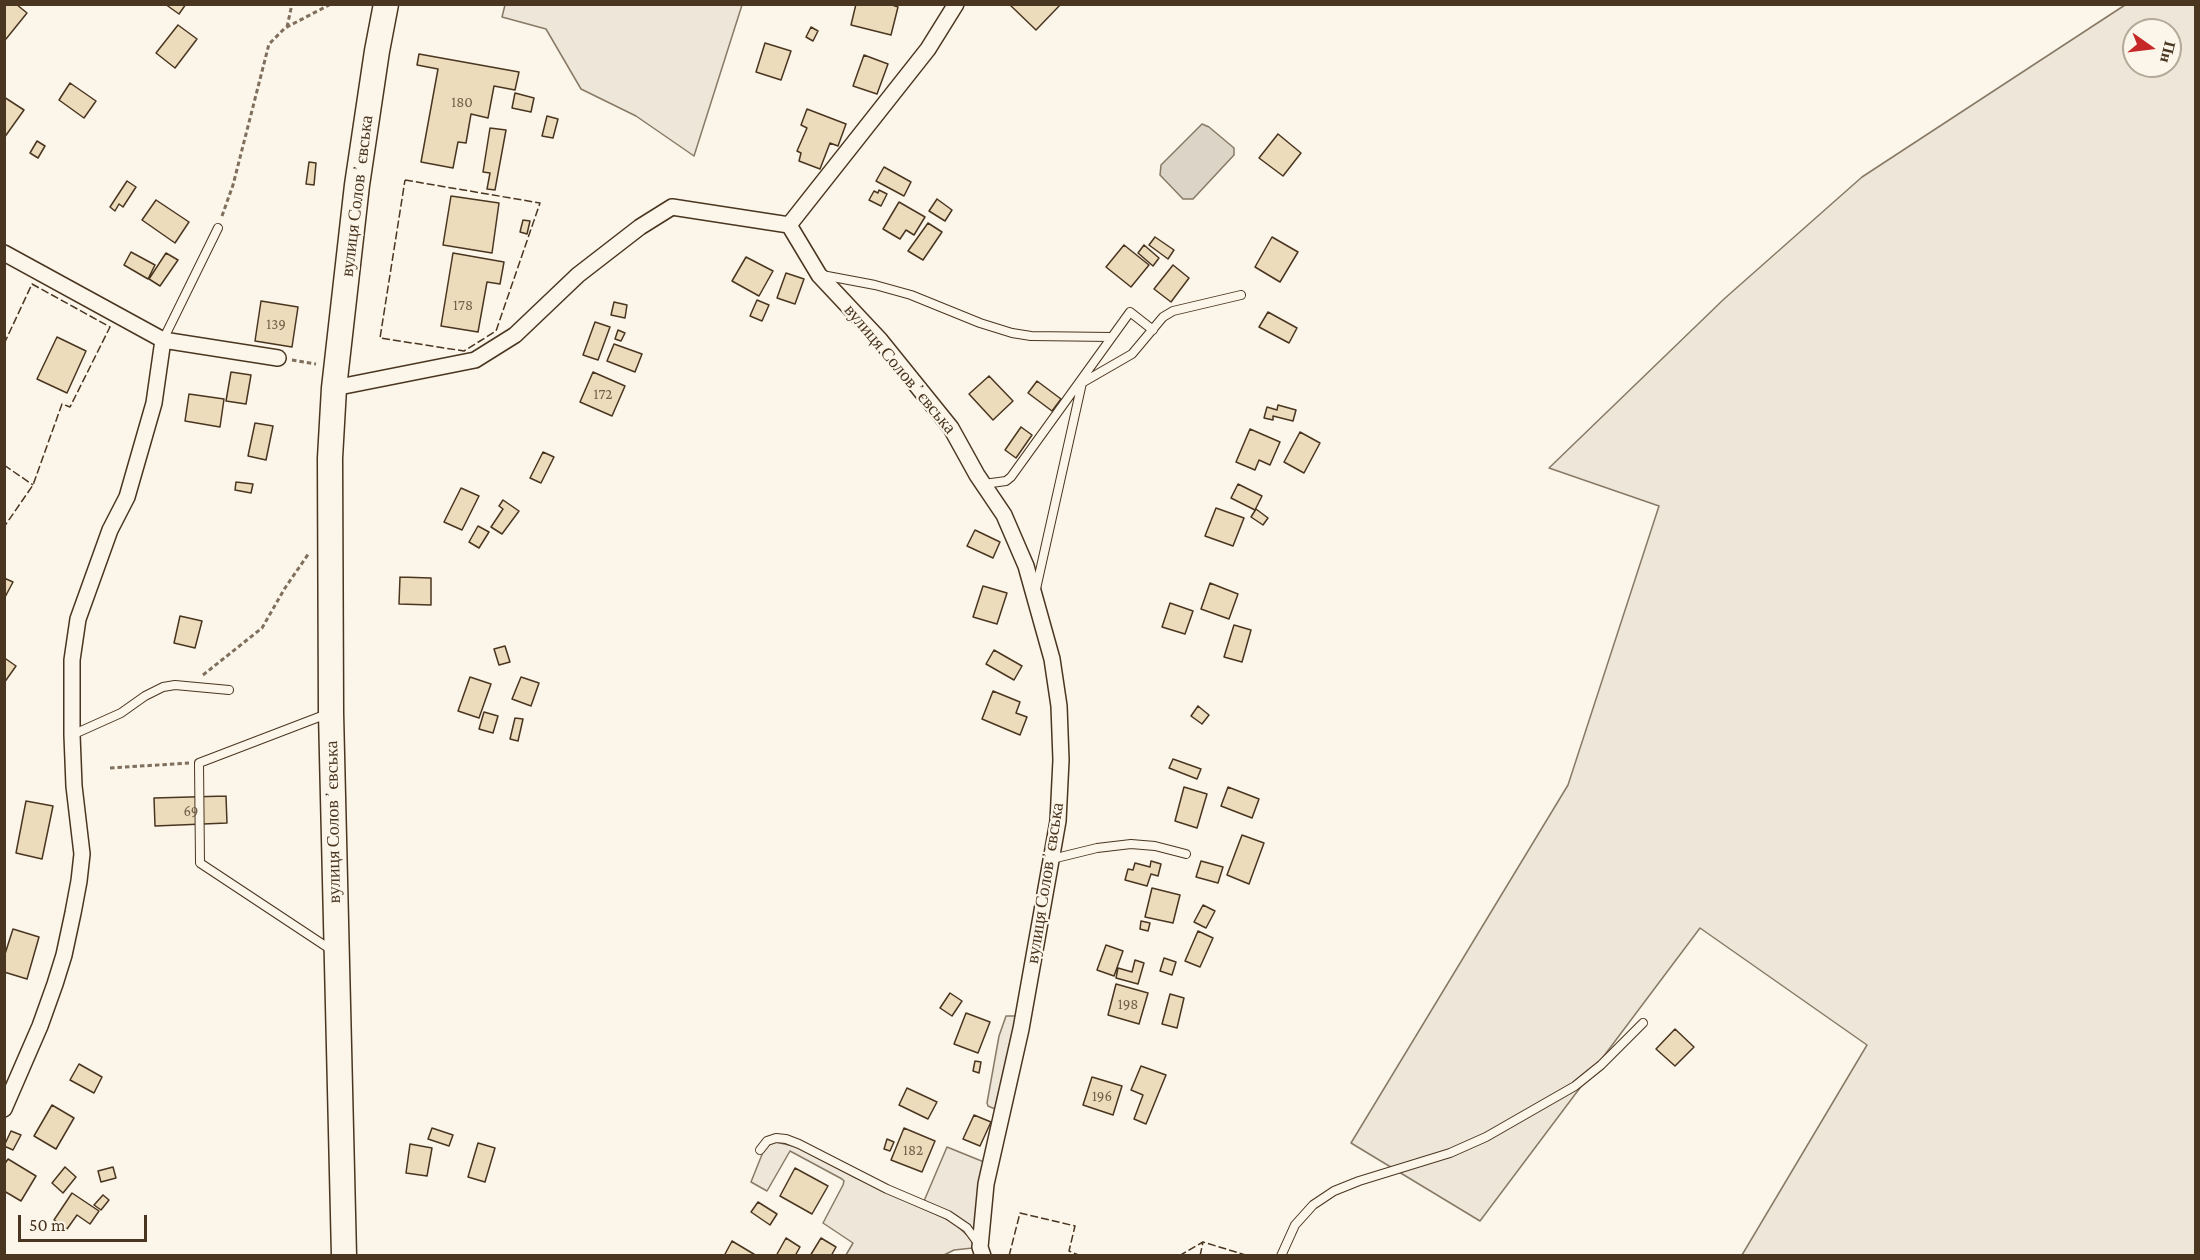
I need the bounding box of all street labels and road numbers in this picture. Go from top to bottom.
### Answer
street label: вулиця Соловʼєвська [336,114,378,278]
street label: вулиця Соловʼєвська [839,300,961,438]
street label: вулиця Соловʼєвська [321,741,345,903]
street label: вулиця Соловʼєвська [1022,801,1068,965]

